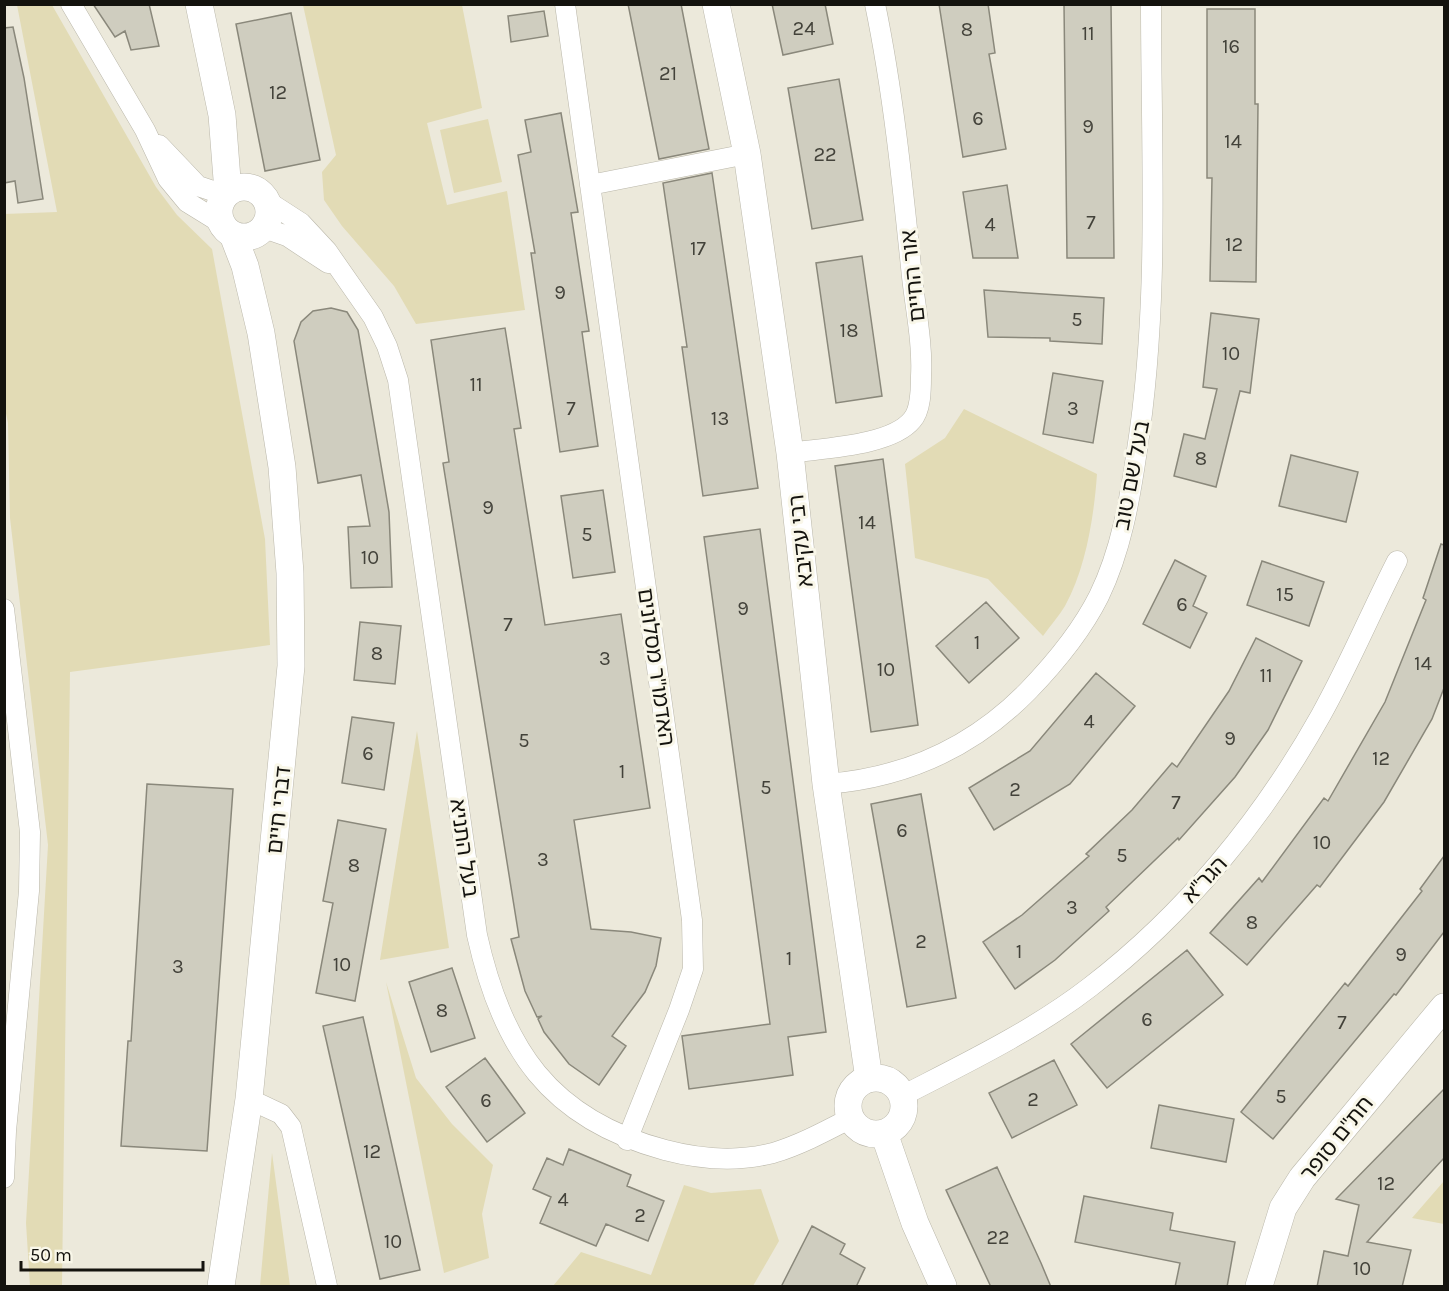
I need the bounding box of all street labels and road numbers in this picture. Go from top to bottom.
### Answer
street label: אור החיים [895,228,931,323]
street label: בעל שם טוב [1109,418,1155,532]
street label: רבי עקיבא [783,493,819,589]
street label: האדמו"ר מסלונים [632,587,680,748]
street label: דברי חיים [261,765,297,855]
street label: בעל התניא [444,797,484,899]
street label: הגר"א [1177,851,1233,908]
street label: חת"ם סופר [1295,1091,1379,1186]

